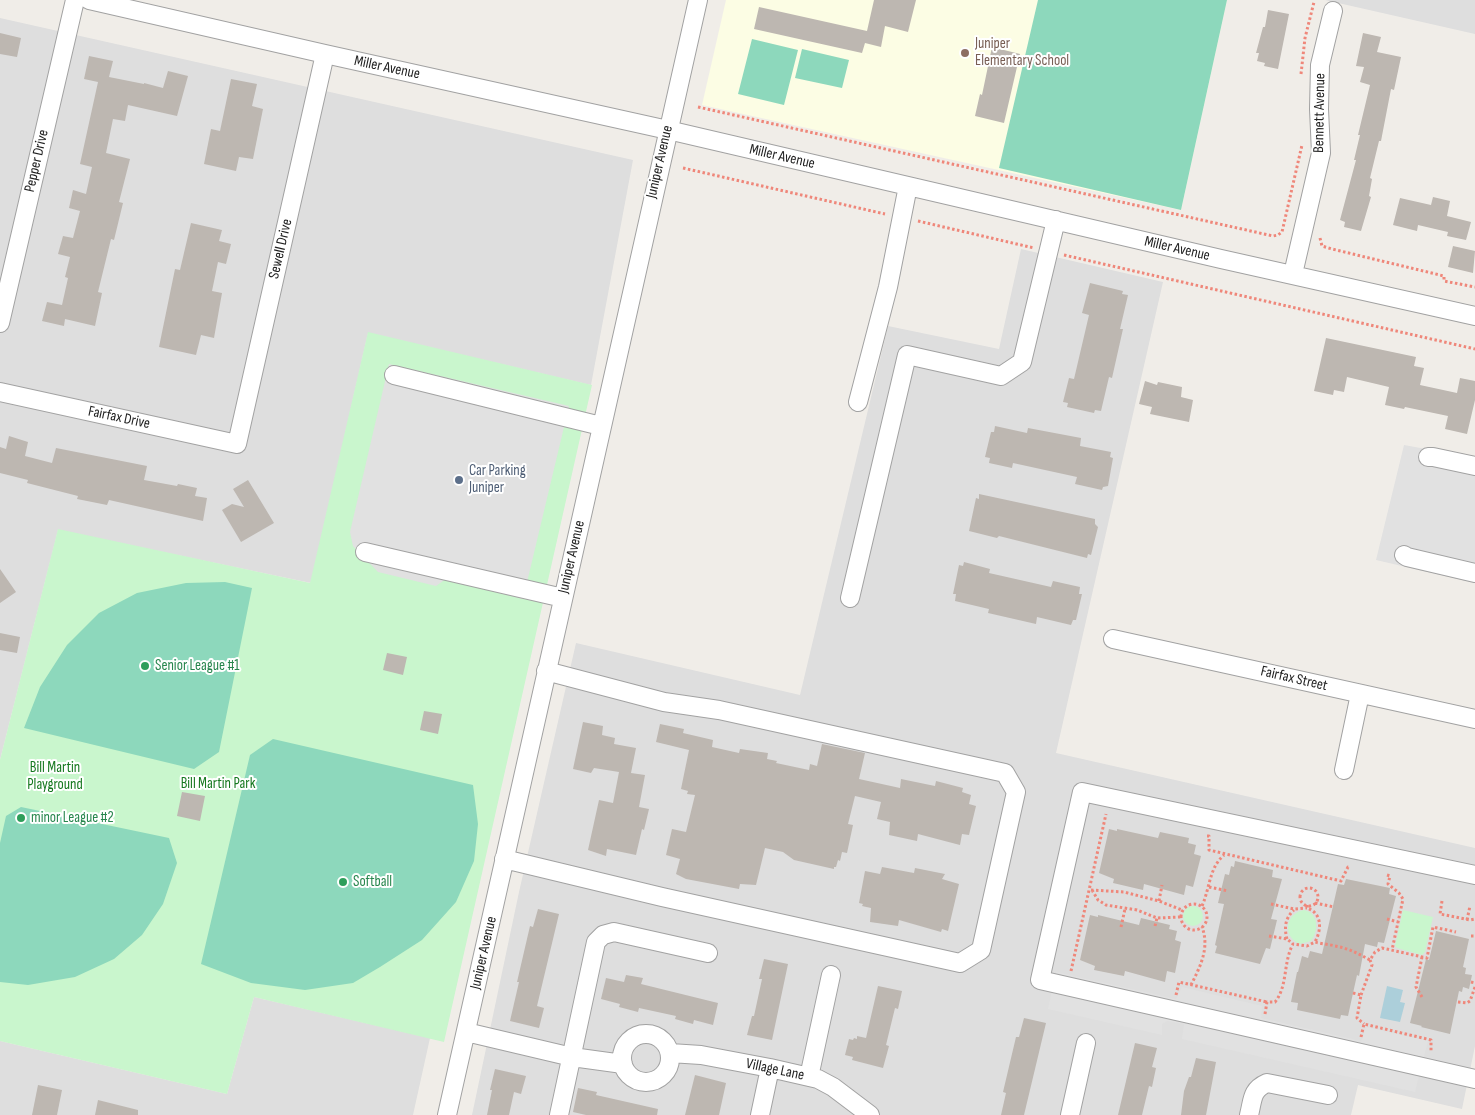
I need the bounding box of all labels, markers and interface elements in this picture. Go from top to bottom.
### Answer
place label: Juniper Elementary School [975,35,1069,70]
marker: Juniper Elementary School [959,47,971,59]
street label: Miller Avenue [353,52,421,84]
street label: Bennett Avenue [1310,73,1330,153]
street label: Juniper Avenue [643,124,677,200]
street label: Pepper Drive [21,128,53,194]
street label: Miller Avenue [747,141,817,173]
street label: Sewell Drive [265,217,297,281]
street label: Miller Avenue [1142,233,1212,265]
street label: Fairfax Drive [87,403,151,433]
place label: Car Parking Juniper [469,462,526,497]
marker: Car Parking Juniper [453,474,465,486]
street label: Juniper Avenue [555,519,589,595]
place label: Senior League #1 [155,657,240,675]
marker: Senior League #1 [139,660,151,672]
street label: Fairfax Street [1259,663,1329,695]
park label: Bill Martin Playground [27,759,83,794]
park label: Bill Martin Park [181,775,255,793]
place label: minor League #2 [31,809,114,827]
marker: minor League #2 [15,812,27,824]
place label: Softball [353,873,392,891]
marker: Softball [337,876,349,888]
street label: Juniper Avenue [467,915,501,991]
street label: Village Lane [744,1055,806,1085]

